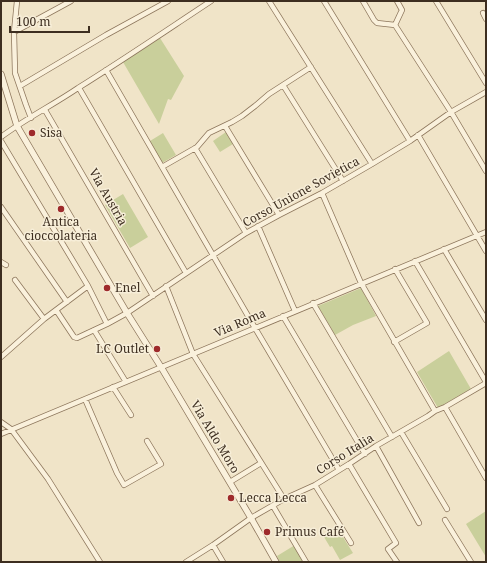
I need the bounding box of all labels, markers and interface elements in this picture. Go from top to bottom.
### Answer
scale bar [10,8,89,34]
text: 100 m [16,13,51,30]
place label: Sisa [40,124,63,141]
marker: Sisa [27,128,37,138]
street label: Corso Unione Sovietica [239,152,362,231]
street label: Via Austria [85,165,132,229]
marker: Antica cioccolateria [56,204,66,214]
place label: Antica cioccolateria [25,213,98,244]
place label: Enel [115,279,141,296]
marker: Enel [102,283,112,293]
street label: Via Roma [211,304,269,341]
place label: LC Outlet [96,340,149,357]
marker: LC Outlet [152,344,162,354]
street label: Via Aldo Moro [187,397,244,476]
street label: Corso Italia [313,429,377,478]
place label: Lecca Lecca [239,489,307,506]
marker: Lecca Lecca [226,493,236,503]
place label: Primus Café [275,523,344,540]
marker: Primus Café [262,527,272,537]

